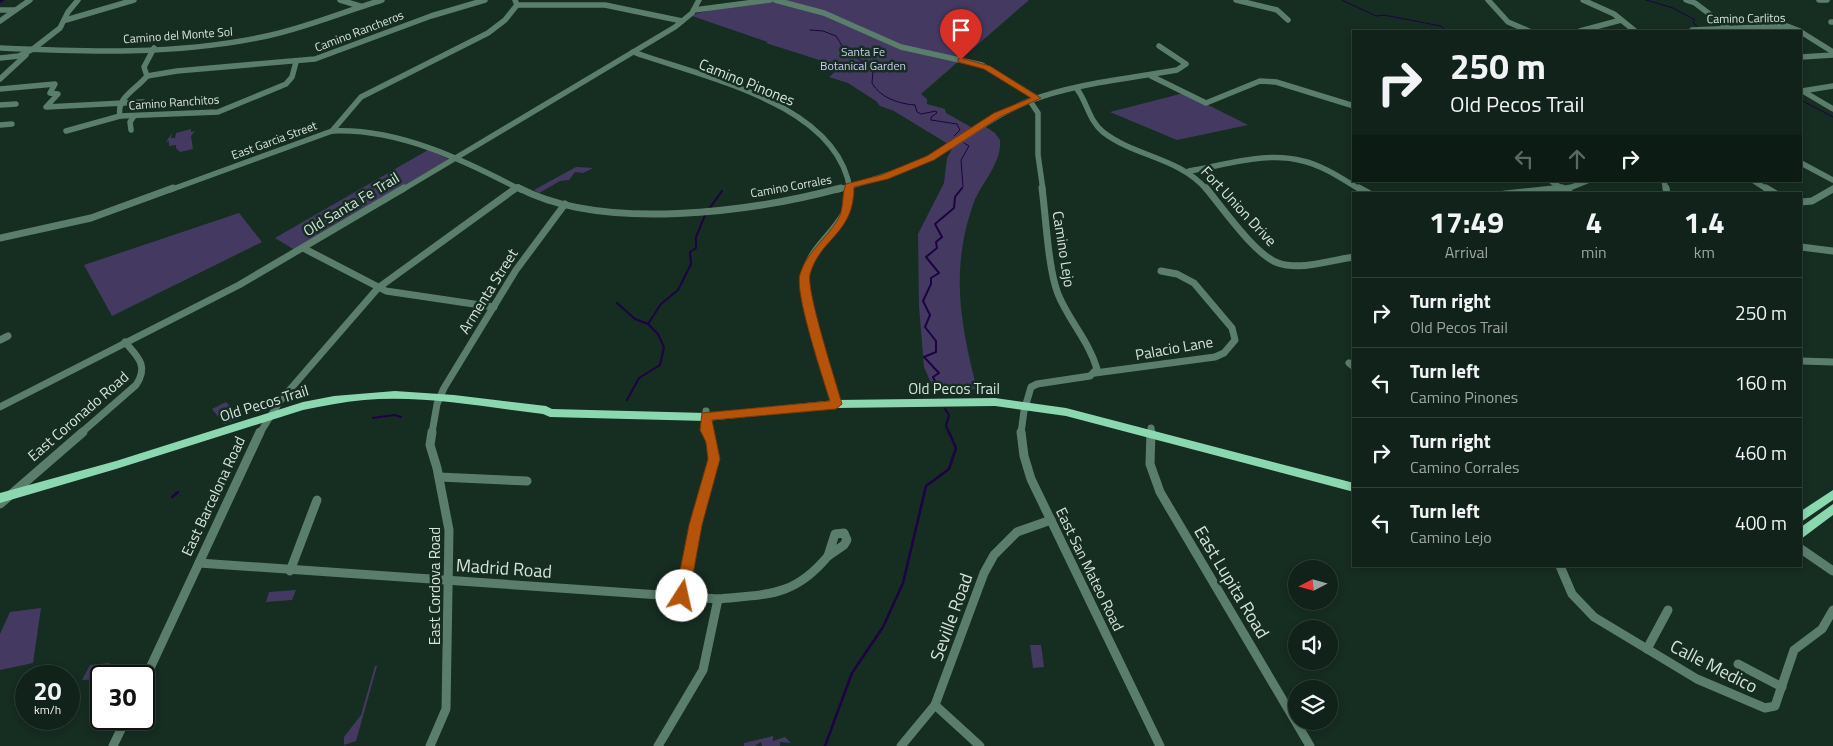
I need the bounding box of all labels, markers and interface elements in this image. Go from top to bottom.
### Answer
street label: Camino Rancheros [312,5,407,57]
street label: Camino Carlitos [1706,8,1786,28]
pin [940,9,982,60]
icon: arrive [947,16,975,44]
street label: Camino del Monte Sol [123,22,233,48]
text: 250 m [1450,39,1546,93]
park label: Santa Fe Botanical Garden [820,42,906,75]
icon: right [1367,50,1432,115]
street label: Camino Pinones [696,52,798,112]
text: Old Pecos Trail [1450,87,1585,121]
street label: Camino Ranchitos [128,89,220,115]
street label: East Garcia Street [228,115,320,164]
icon: left [1510,145,1538,173]
icon: ahead [1563,145,1591,173]
icon: right [1616,145,1644,173]
street label: Fort Union Drive [1196,161,1282,251]
street label: Old Santa Fe Trail [298,166,404,242]
street label: Camino Corrales [749,169,833,202]
text: 17:49 [1429,199,1504,245]
text: 4 [1585,199,1602,245]
text: 1.4 [1684,199,1725,245]
street label: Camino Lejo [1047,209,1081,289]
text: Arrival [1445,240,1488,264]
text: min [1581,240,1607,264]
text: km [1694,240,1715,264]
street label: Armenta Street [453,243,524,338]
text: Turn right [1410,286,1491,315]
text: 250 m [1735,298,1787,327]
icon: right [1367,299,1395,327]
text: Old Pecos Trail [1410,315,1508,339]
street label: Palacio Lane [1133,330,1215,366]
text: Turn left [1410,356,1480,385]
street label: East Coronado Road [22,366,134,466]
text: 160 m [1735,368,1787,397]
icon: left [1367,369,1395,397]
street label: Old Pecos Trail [908,377,1000,400]
street label: Old Pecos Trail [217,379,311,427]
text: Camino Pinones [1410,385,1518,409]
text: Turn right [1410,426,1491,455]
street label: East Barcelona Road [175,432,251,560]
text: 460 m [1735,438,1787,467]
icon: right [1367,439,1395,467]
text: Camino Corrales [1410,455,1519,479]
text: Turn left [1410,496,1480,525]
street label: East San Mateo Road [1050,503,1130,635]
text: 400 m [1735,508,1787,537]
icon: left [1367,509,1395,537]
street label: East Lupita Road [1188,520,1276,644]
text: Camino Lejo [1410,525,1492,549]
street label: East Cordova Road [423,527,446,645]
street label: Madrid Road [455,551,553,585]
north arrow [1288,560,1338,610]
map controls [1288,560,1338,730]
position arrow [655,569,707,621]
street label: Seville Road [923,569,979,665]
button: sound [1288,620,1338,670]
street label: Calle Medico [1666,632,1762,700]
speed limit sign: 30 [90,665,155,730]
text: 20 [33,672,62,710]
button: layers [1288,680,1338,730]
text: km/h [34,700,61,719]

